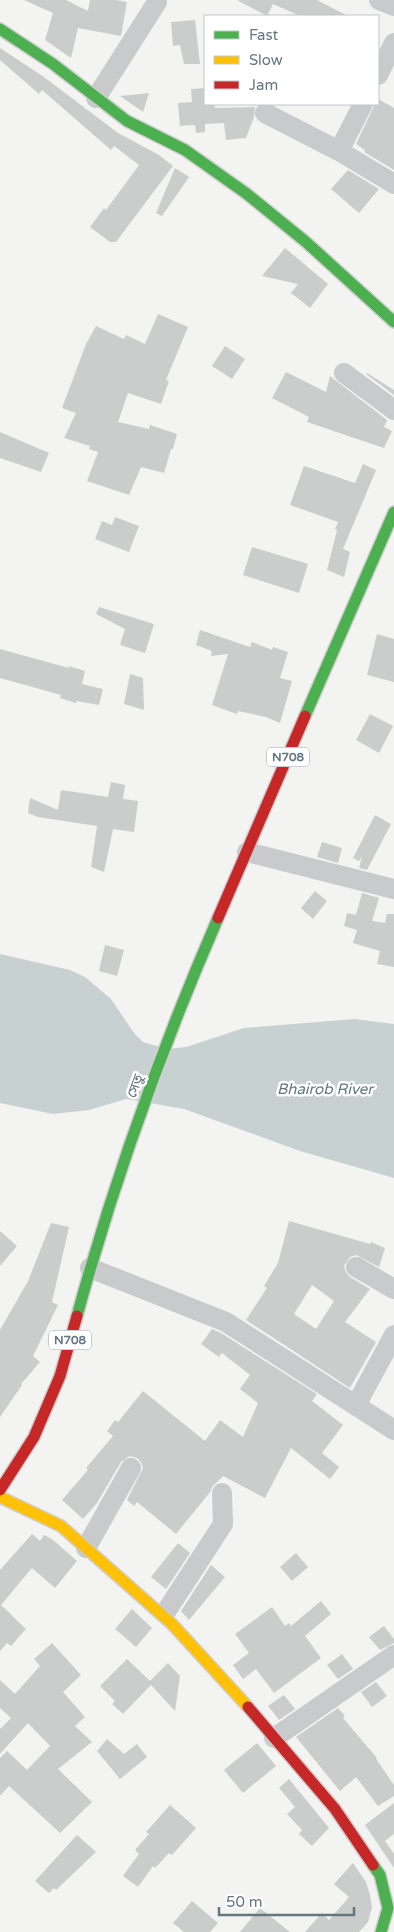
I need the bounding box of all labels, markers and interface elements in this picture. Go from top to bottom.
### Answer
legend [204,15,379,105]
text: Fast [249,26,279,44]
text: Slow [249,51,283,69]
text: Jam [249,76,278,94]
road number: N708 [267,748,309,766]
street label: সেতু [123,1071,148,1100]
water label: Bhairob River [277,1080,375,1098]
road number: N708 [49,1330,91,1350]
scale bar [219,1884,354,1916]
text: 50 m [226,1893,263,1911]

